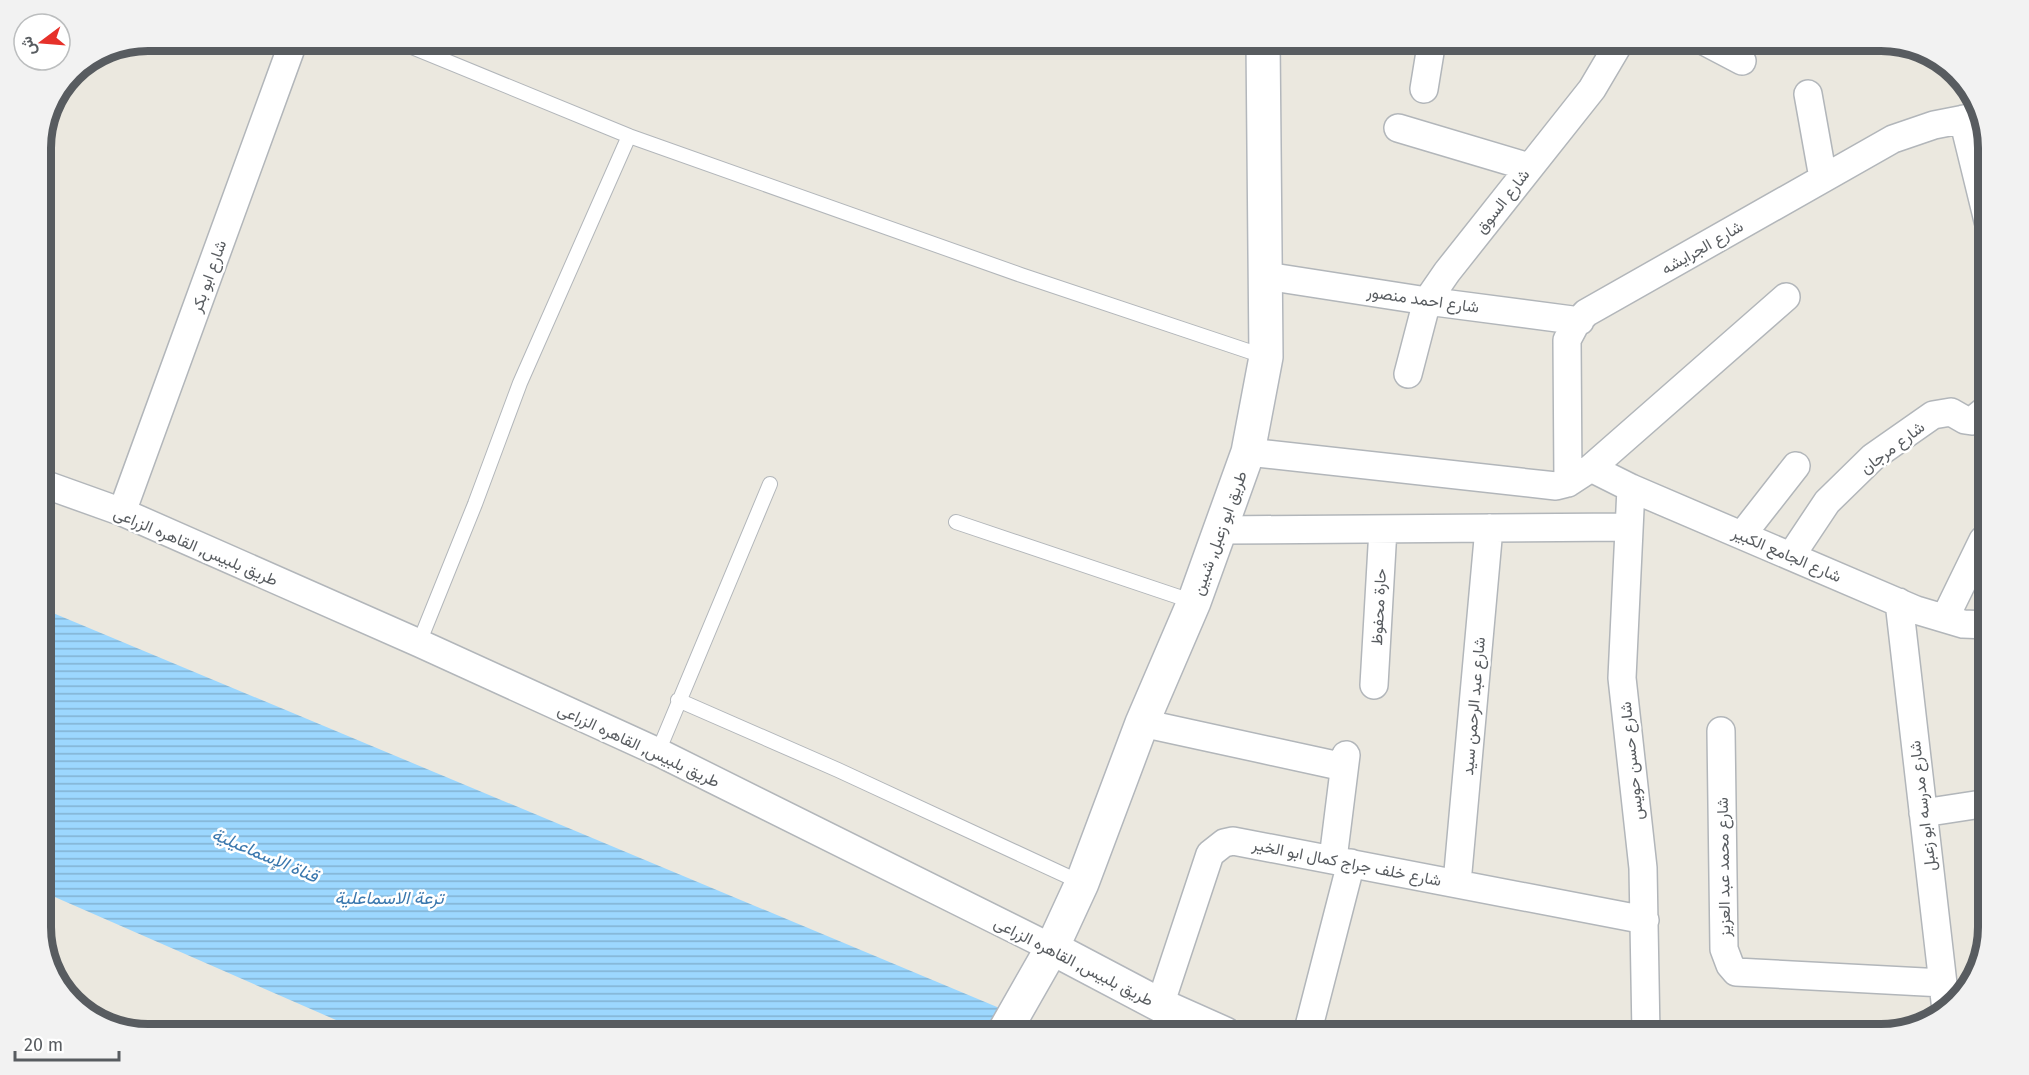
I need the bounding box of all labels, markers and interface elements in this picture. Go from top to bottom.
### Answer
north arrow [12,12,72,72]
text: ش [16,34,40,58]
street label: شارع السوق [1471,165,1535,239]
street label: شارع الجرايشه [1658,216,1748,280]
street label: شارع ابو بكر [186,238,232,316]
street label: شارع احمد منصور [1364,282,1480,319]
street label: شارع مرجان [1856,417,1929,479]
street label: طريق ابو زعبل, شبين [1188,468,1252,598]
street label: طريق بلبيس, القاهره الزراعى [110,503,281,591]
street label: شارع الجامع الكبير [1728,523,1844,588]
street label: حارة محفوظ [1367,568,1391,646]
street label: شارع عبد الرحمن سيد [1458,636,1491,776]
street label: طريق بلبيس, القاهره الزراعى [554,700,723,792]
street label: شارع حسن حويس [1616,701,1649,821]
street label: شارع مدرسه ابو زعبل [1905,739,1942,872]
street label: شارع محمد عبد العزيز [1713,797,1736,938]
water label: قناة الإسماعيلية [208,823,323,889]
street label: شارع خلف جراج كمال ابو الخير [1249,835,1443,892]
water label: ترعة الاسماعلية [334,887,446,909]
street label: طريق بلبيس, القاهره الزراعى [990,913,1157,1011]
scale bar [15,1024,118,1062]
text: 20 m [24,1034,63,1056]

